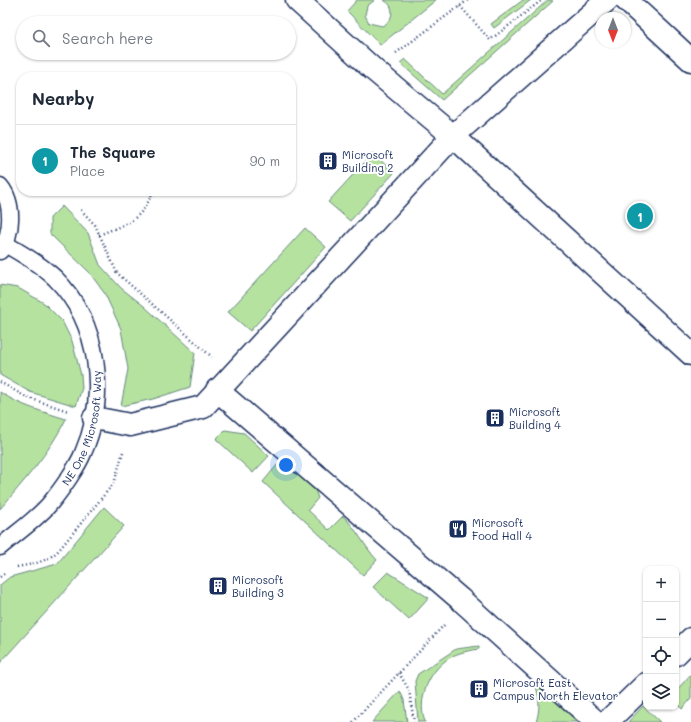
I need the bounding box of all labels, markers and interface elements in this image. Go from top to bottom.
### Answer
north arrow [595,12,631,48]
search box [16,16,296,60]
icon: search [30,27,52,49]
text: Search here [62,28,153,48]
text: Nearby [32,87,94,109]
text: The Square [70,142,156,162]
place label: Microsoft Building 2 [342,147,394,175]
building icon: Microsoft Building 2 [317,150,339,172]
text: 1 [42,152,48,169]
text: 90 m [250,152,280,169]
text: Place [70,162,105,179]
pin: 1 [627,201,653,231]
street label: NE One Microsoft Way [58,370,104,488]
place label: Microsoft Building 4 [509,404,561,432]
building icon: Microsoft Building 4 [484,407,506,429]
your location [276,455,296,475]
place label: Microsoft Food Hall 4 [472,515,532,543]
restaurant icon: Microsoft Food Hall 4 [447,518,469,540]
map controls [643,566,679,710]
button: + [643,566,679,602]
place label: Microsoft Building 3 [232,572,284,600]
building icon: Microsoft Building 3 [207,575,229,597]
button: − [643,602,679,638]
button: locate [643,638,679,674]
button: layers [643,674,679,710]
place label: Microsoft East Campus North Elevator [493,675,618,703]
building icon: Microsoft East Campus North Elevator [468,678,490,700]

